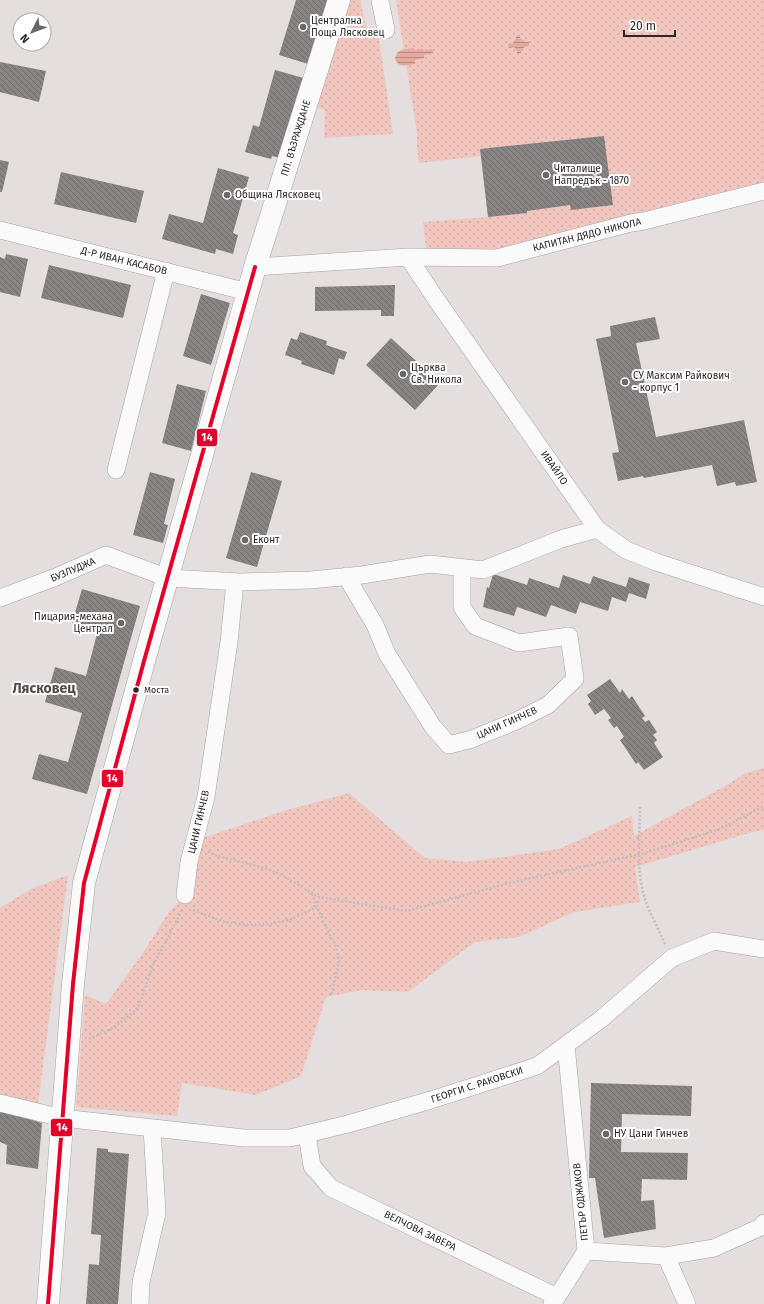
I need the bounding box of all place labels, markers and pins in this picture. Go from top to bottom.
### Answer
place label: Централна Поща Лясковец [311,15,385,39]
marker: Централна Поща Лясковец [298,22,308,32]
place label: Читалище Напредък - 1870 [554,163,629,187]
marker: Читалище Напредък - 1870 [541,170,551,180]
place label: Община Лясковец [235,189,321,201]
marker: Община Лясковец [222,190,232,200]
place label: Църква Св. Никола [411,362,462,386]
marker: Църква Св. Никола [398,369,408,379]
place label: СУ Максим Райкович - корпус 1 [633,370,730,394]
marker: СУ Максим Райкович - корпус 1 [620,377,630,387]
place label: Еконт [253,534,280,546]
marker: Еконт [240,535,250,545]
place label: Пицария-механа Централ [34,611,113,635]
marker: Пицария-механа Централ [116,618,126,628]
marker: Моста [131,685,141,695]
place label: Моста [144,685,169,695]
place label: НУ Цани Гинчев [614,1128,689,1140]
marker: НУ Цани Гинчев [601,1129,611,1139]

